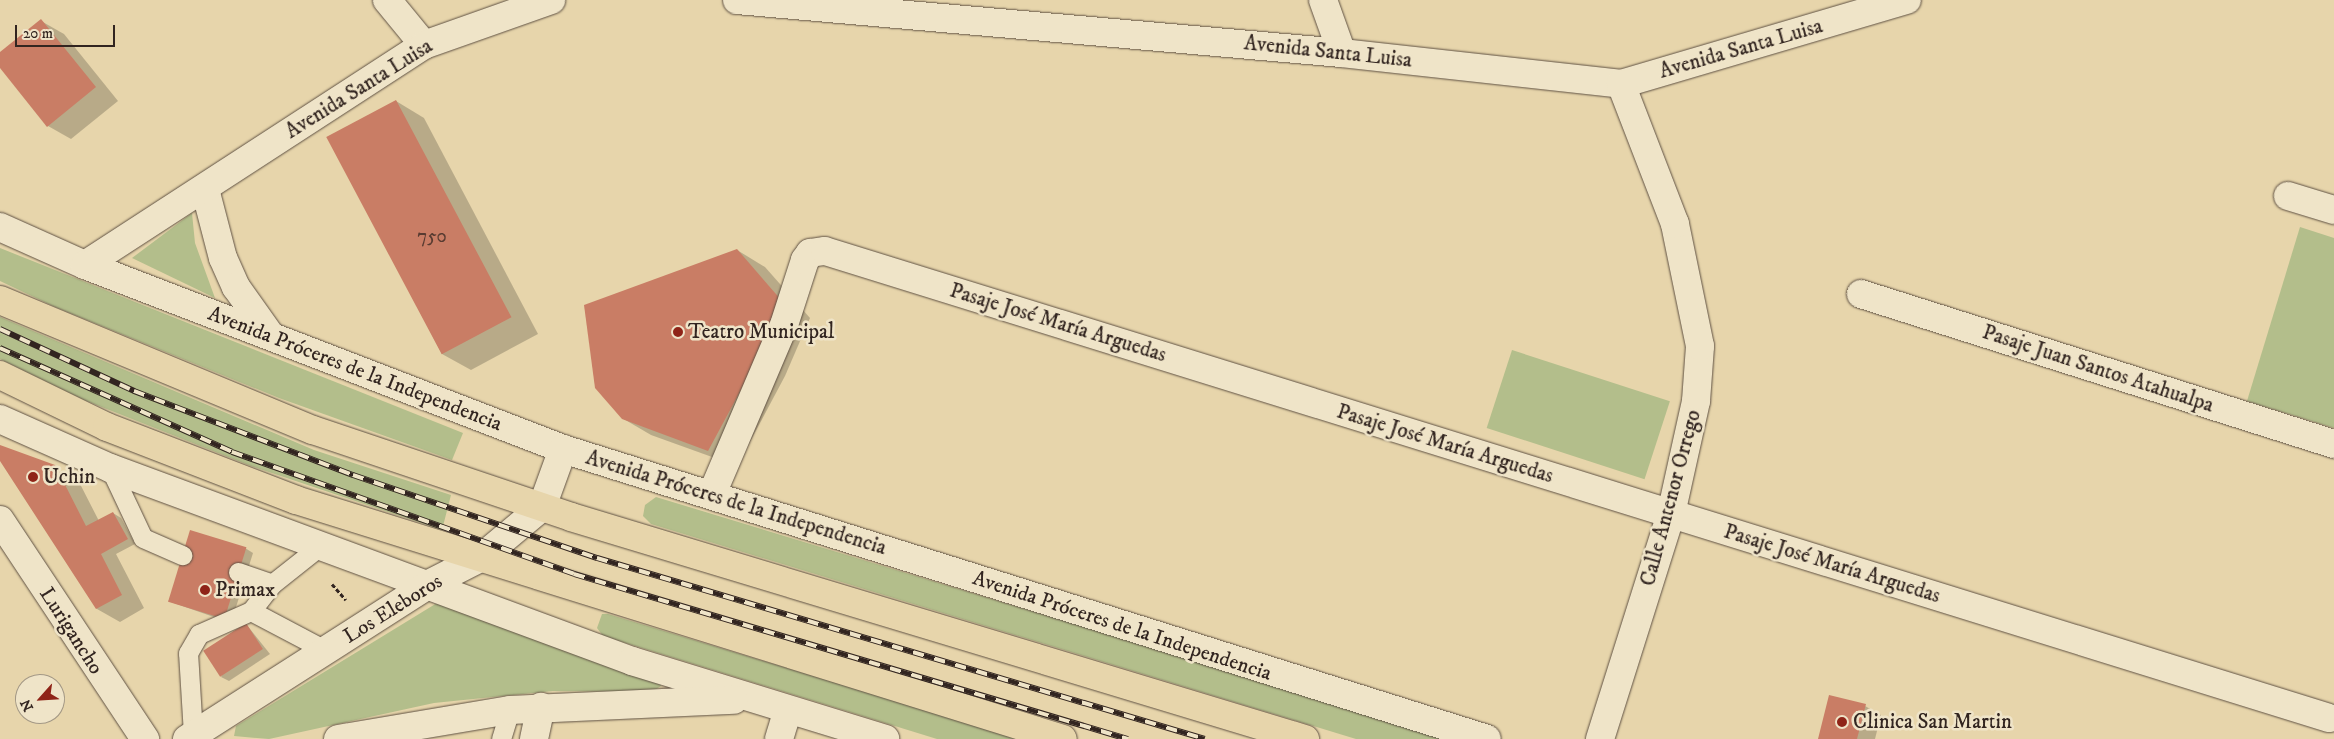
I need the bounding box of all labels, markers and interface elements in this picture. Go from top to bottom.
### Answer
street label: Avenida Santa Luisa [1656,14,1826,84]
scale bar [18,15,118,47]
text: 20 m [23,24,53,43]
street label: Avenida Santa Luisa [1243,31,1413,73]
street label: Avenida Santa Luisa [281,34,437,144]
house number: 750 [417,226,447,248]
street label: Pasaje José María Arguedas [947,278,1169,368]
street label: Avenida Próceres de la Independencia [204,301,506,437]
place label: Teatro Municipal [688,319,834,345]
street label: Pasaje Juan Santos Atahualpa [1979,320,2217,418]
marker: Teatro Municipal [672,326,684,338]
street label: Pasaje José María Arguedas [1334,399,1556,489]
street label: Calle Antenor Orrego [1635,407,1707,589]
street label: Avenida Próceres de la Independencia [583,445,889,561]
place label: Uchin [43,464,95,490]
marker: Uchin [27,471,39,483]
street label: Pasaje José María Arguedas [1721,519,1943,609]
street label: Avenida Próceres de la Independencia [969,566,1275,686]
street label: Los Eleboros [339,569,447,649]
place label: Primax [215,577,275,603]
street label: Lurigancho [34,583,108,679]
marker: Primax [199,584,211,596]
north arrow [15,674,65,724]
text: N [17,696,38,714]
place label: Clinica San Martin [1853,709,2012,735]
marker: Clinica San Martin [1835,715,1849,729]

